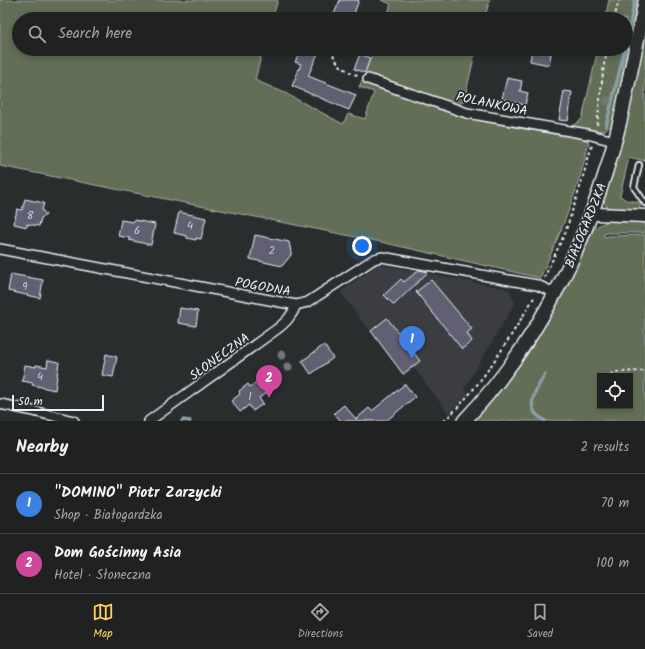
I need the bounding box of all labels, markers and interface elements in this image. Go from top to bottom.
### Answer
search box [12,12,633,56]
text: Search here [58,22,132,46]
icon: search [26,23,48,45]
street label: POLANKOWA [454,87,529,122]
street label: BIAŁOGARDZKA [560,180,613,271]
house number: 8 [27,207,34,225]
house number: 4 [187,217,193,235]
house number: 6 [134,222,140,240]
your location [352,236,372,256]
house number: 2 [269,242,275,260]
street label: POGODNA [233,272,292,303]
house number: 9 [22,278,28,296]
pin: 1 [399,326,425,359]
street label: SŁONECZNA [185,328,255,386]
pin: 2 [256,365,282,398]
house number: 4 [37,368,43,386]
map controls [597,373,633,409]
button: locate [597,373,633,409]
house number: 1 [248,388,252,406]
scale bar [12,393,104,412]
text: 50 m [18,393,43,411]
text: Nearby [16,434,68,461]
text: 2 results [581,437,629,458]
text: "DOMINO" Piotr Zarzycki [54,481,222,505]
text: 1 [27,493,31,514]
text: 70 m [601,493,629,514]
text: Shop · Białogardzka [54,505,163,526]
text: Dom Gościnny Asia [54,541,181,565]
text: 2 [25,553,33,574]
text: 100 m [596,553,629,574]
text: Hotel · Słoneczna [54,565,151,586]
tab: Map [92,601,114,643]
tab: Directions [298,601,343,643]
tab: Saved [527,601,553,643]

